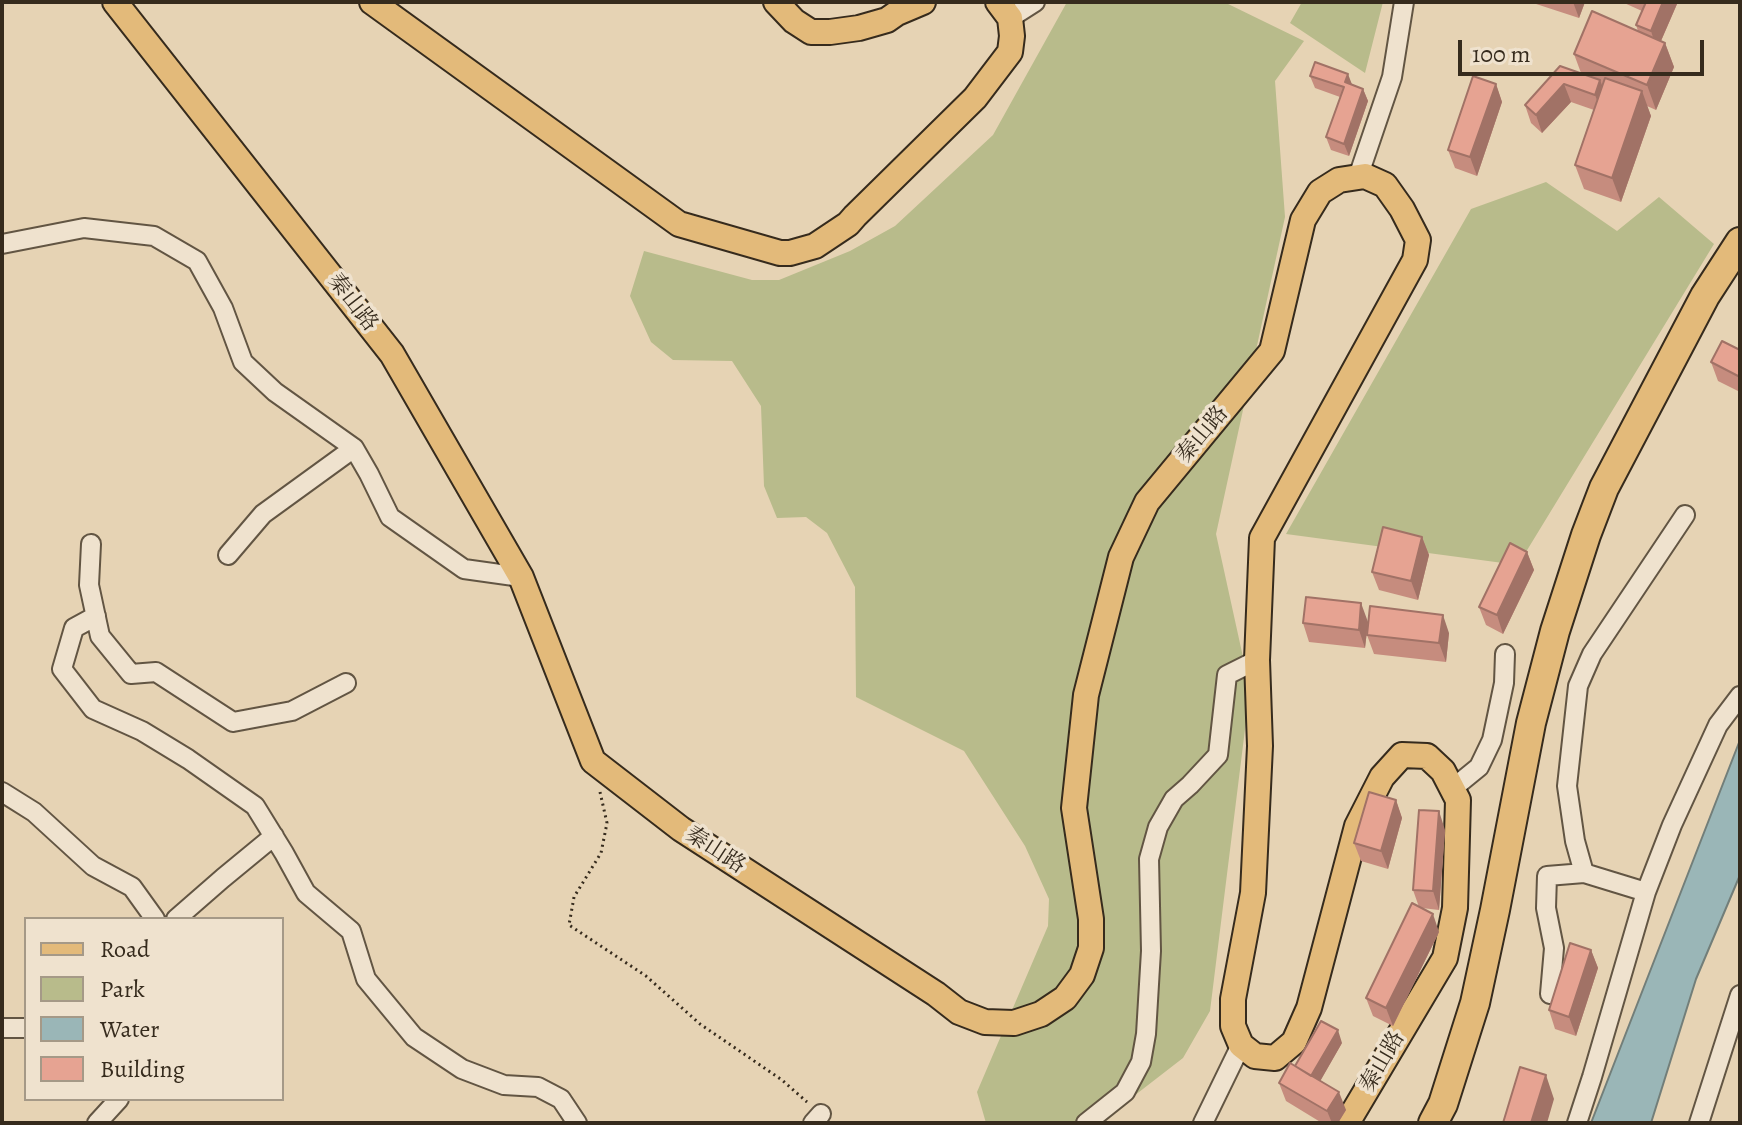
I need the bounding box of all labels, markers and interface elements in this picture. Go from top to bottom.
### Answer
scale bar [1462,24,1708,74]
text: 100 m [1472,38,1531,70]
street label: 秦山路 [321,269,383,337]
street label: 秦山路 [1172,401,1234,469]
street label: 秦山路 [680,822,750,880]
legend [24,917,284,1101]
text: Road [100,933,150,965]
text: Park [100,973,145,1005]
text: Water [100,1013,160,1045]
street label: 秦山路 [1355,1027,1411,1097]
text: Building [100,1053,185,1085]

